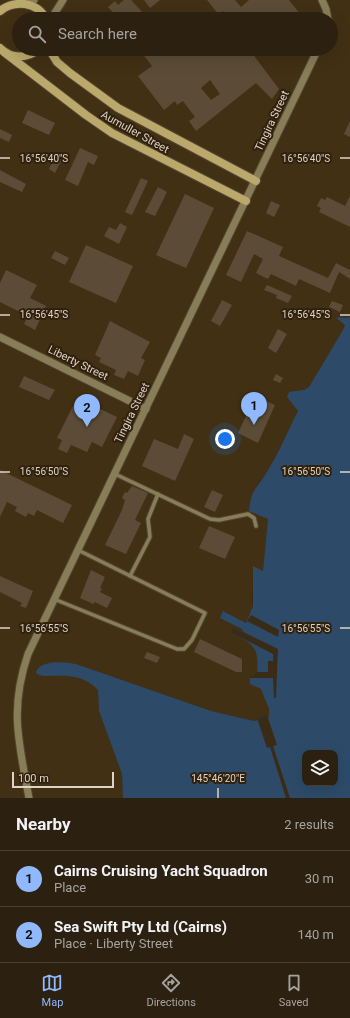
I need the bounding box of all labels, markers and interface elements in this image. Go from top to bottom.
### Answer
search box [12,12,338,56]
icon: search [26,23,48,45]
text: Search here [58,25,137,43]
street label: Tingira Street [252,88,292,153]
street label: Aumuller Street [99,108,172,156]
text: 16°56'40"S [20,153,68,164]
text: 16°56'40"S [282,153,330,164]
text: 16°56'45"S [20,309,68,320]
text: 16°56'45"S [282,309,330,320]
street label: Liberty Street [46,343,110,383]
street label: Tingira Street [112,380,152,445]
pin: 1 [241,392,267,425]
pin: 2 [74,394,100,427]
your location [215,429,235,449]
text: 16°56'50"S [20,466,68,477]
text: 16°56'50"S [282,466,330,477]
text: 16°56'55"S [20,623,68,634]
text: 16°56'55"S [282,623,330,634]
map controls [302,750,338,786]
button: layers [302,750,338,786]
scale bar [12,770,114,789]
text: 100 m [18,772,49,785]
text: 145°46'20"E [191,773,245,784]
text: Nearby [16,814,71,834]
text: 2 results [284,817,334,832]
text: Cairns Cruising Yacht Squadron [54,862,268,880]
text: 1 [25,871,33,886]
text: 30 m [305,871,334,886]
text: Place [54,880,86,895]
text: Sea Swift Pty Ltd (Cairns) [54,918,227,936]
text: 2 [25,927,33,942]
text: 140 m [297,927,334,942]
text: Place · Liberty Street [54,936,173,951]
tab: Map [41,972,63,1009]
tab: Directions [146,972,196,1009]
tab: Saved [279,972,309,1009]

